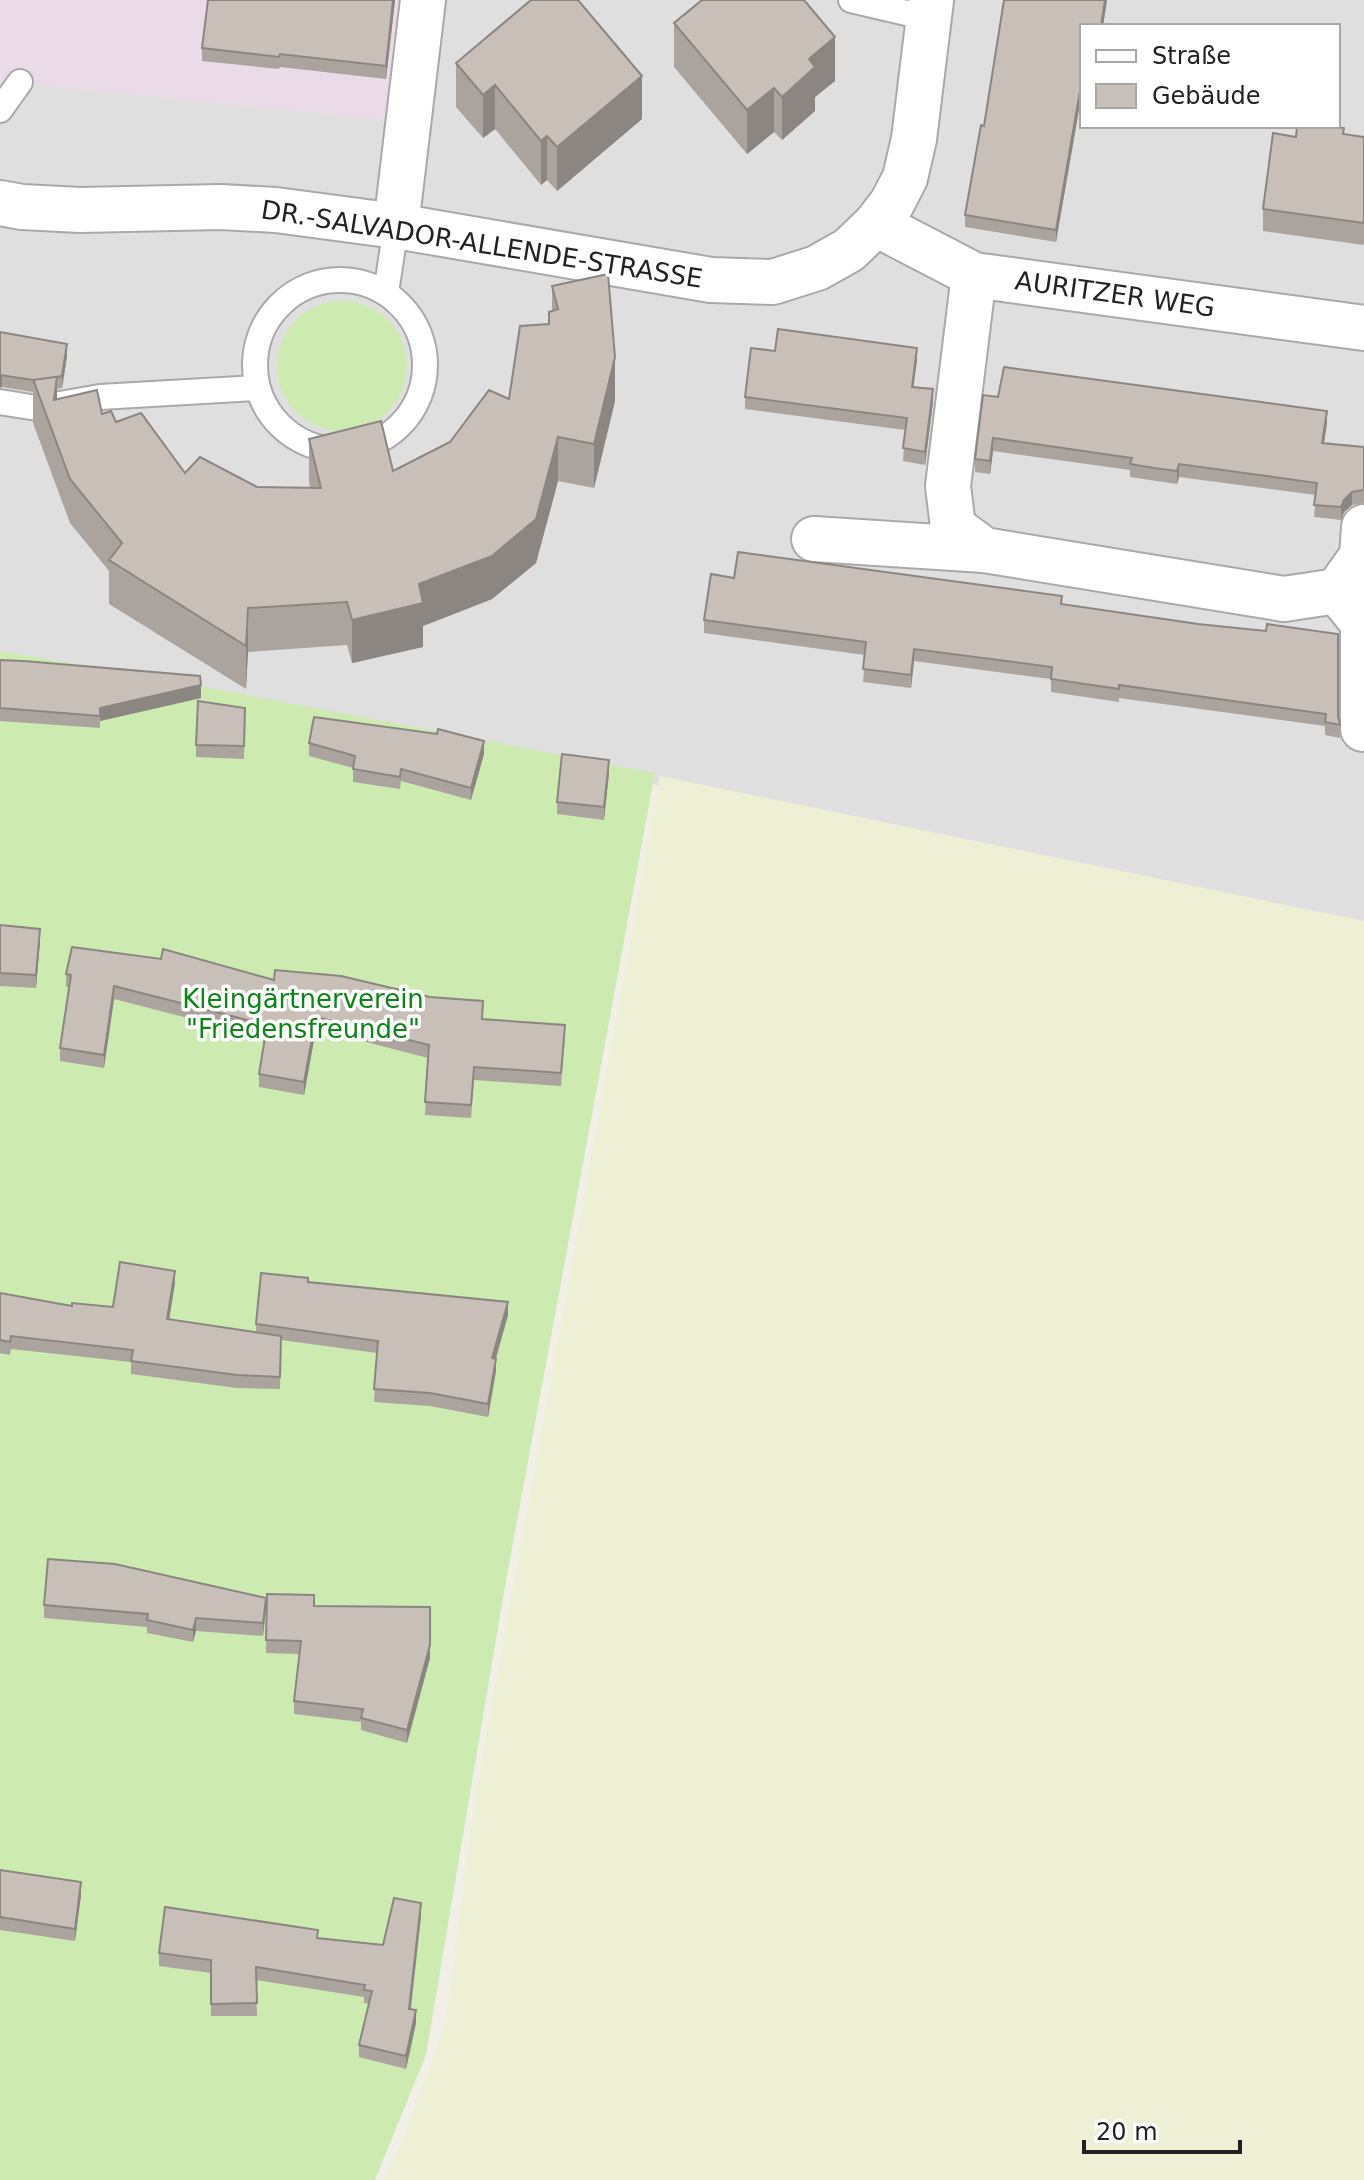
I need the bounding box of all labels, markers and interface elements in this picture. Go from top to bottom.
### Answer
legend [1080,24,1340,128]
text: Straße [1152,42,1231,70]
text: Gebäude [1152,82,1261,110]
street label: DR.-SALVADOR-ALLENDE-STRASSE [259,194,705,294]
street label: AURITZER WEG [1013,265,1217,323]
park label: Kleingärtnerverein "Friedensfreunde" [182,984,424,1044]
scale bar [1084,2104,1240,2154]
text: 20 m [1096,2118,1158,2146]

